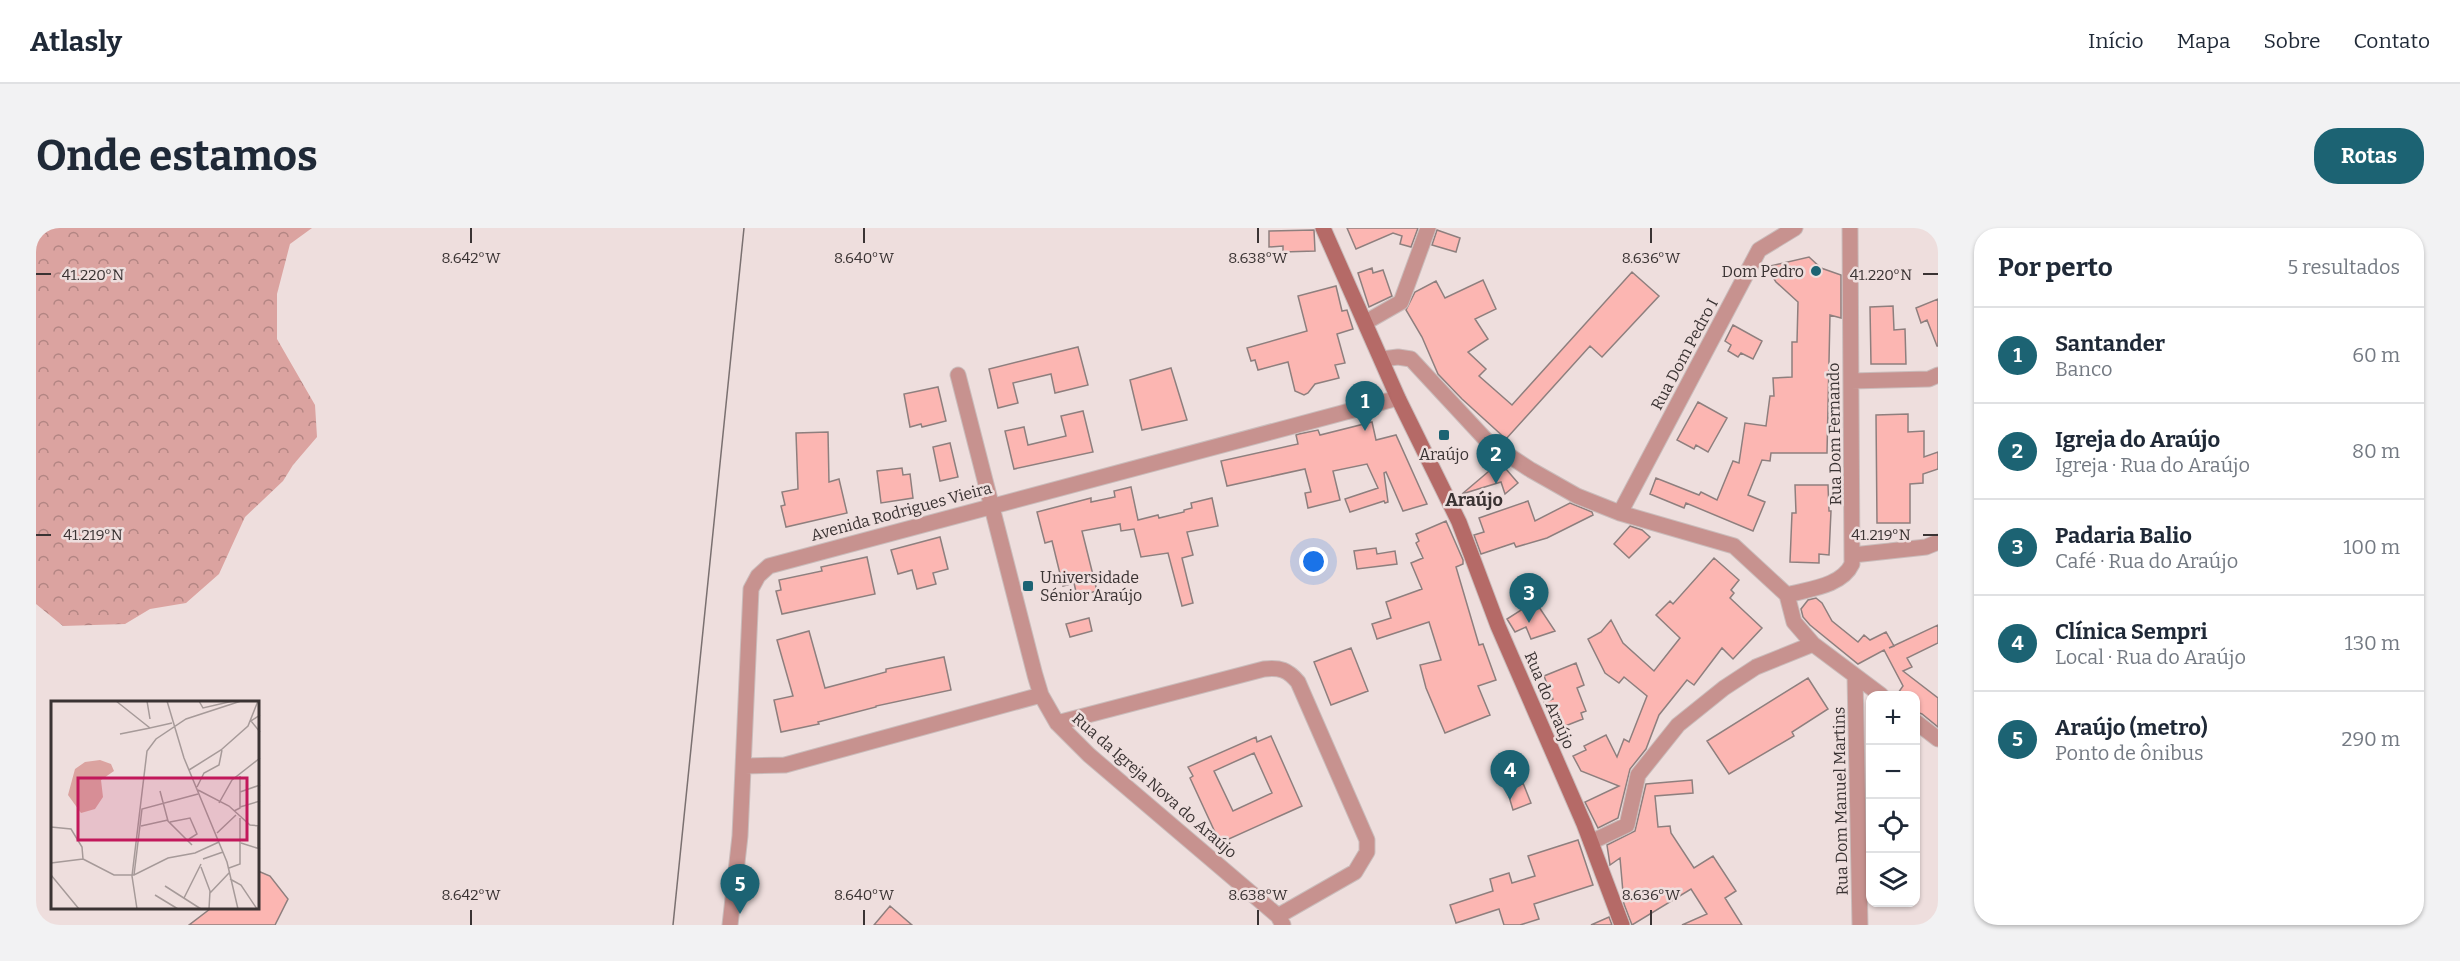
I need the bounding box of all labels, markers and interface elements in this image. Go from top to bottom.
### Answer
text: Atlasly [30,25,122,58]
text: Início [2088,28,2144,54]
text: Mapa [2177,28,2231,54]
text: Sobre [2264,28,2320,54]
text: Contato [2353,28,2430,54]
button: Rotas [2314,128,2424,184]
text: Onde estamos [36,131,318,181]
text: 8.642°W [441,249,501,267]
text: 8.640°W [834,249,895,267]
text: 8.638°W [1228,249,1288,267]
text: 8.636°W [1622,249,1681,267]
text: Por perto [1998,252,2113,283]
text: 5 resultados [2287,255,2400,279]
place label: Dom Pedro [1722,262,1804,281]
marker: Dom Pedro [1809,264,1823,278]
text: 41.220°N [62,266,124,284]
text: 41.220°N [1850,266,1912,284]
street label: Rua Dom Pedro I [1647,295,1722,413]
text: Santander [2055,330,2165,357]
text: 1 [2013,343,2022,367]
text: 60 m [2352,343,2400,367]
text: Banco [2055,357,2112,381]
street label: Rua Dom Fernando [1824,362,1845,506]
pin: 1 [1346,382,1384,431]
text: Igreja do Araújo [2055,426,2220,453]
marker: Araújo [1437,428,1451,442]
pin: 2 [1476,434,1516,484]
text: 2 [2012,439,2023,463]
text: 80 m [2352,439,2400,463]
place label: Araújo [1419,445,1469,464]
text: Igreja · Rua do Araújo [2055,453,2250,477]
street label: Avenida Rodrigues Vieira [809,478,994,545]
district label: Araújo [1445,489,1503,511]
text: Padaria Balio [2055,522,2192,549]
text: 41.219°N [63,526,123,544]
text: 41.219°N [1851,526,1911,544]
text: 3 [2012,535,2023,559]
text: 100 m [2343,535,2400,559]
your location [1299,547,1328,576]
text: Café · Rua do Araújo [2055,549,2238,573]
place label: Universidade Sénior Araújo [1040,568,1142,605]
pin: 3 [1510,574,1548,623]
marker: Universidade Sénior Araújo [1021,579,1035,593]
text: Clínica Sempri [2055,618,2207,645]
text: 4 [2011,631,2024,655]
text: 130 m [2345,631,2400,655]
text: Local · Rua do Araújo [2055,645,2246,669]
street label: Rua do Araújo [1521,649,1579,752]
map controls [1866,691,1920,907]
button: + [1866,691,1920,745]
inset map [51,701,260,910]
street label: Rua Dom Manuel Martins [1829,706,1852,895]
street label: Rua da Igreja Nova do Araújo [1068,709,1241,862]
text: Araújo (metro) [2055,714,2208,741]
text: 5 [2012,727,2023,751]
text: 290 m [2342,727,2400,751]
text: Ponto de ônibus [2055,741,2204,765]
button: − [1866,745,1920,799]
pin: 4 [1490,750,1530,800]
button: locate [1866,799,1920,853]
button: layers [1866,853,1920,907]
pin: 5 [720,864,760,914]
text: 8.642°W [441,886,501,904]
text: 8.640°W [834,886,895,904]
text: 8.638°W [1228,886,1288,904]
text: 8.636°W [1622,886,1681,904]

